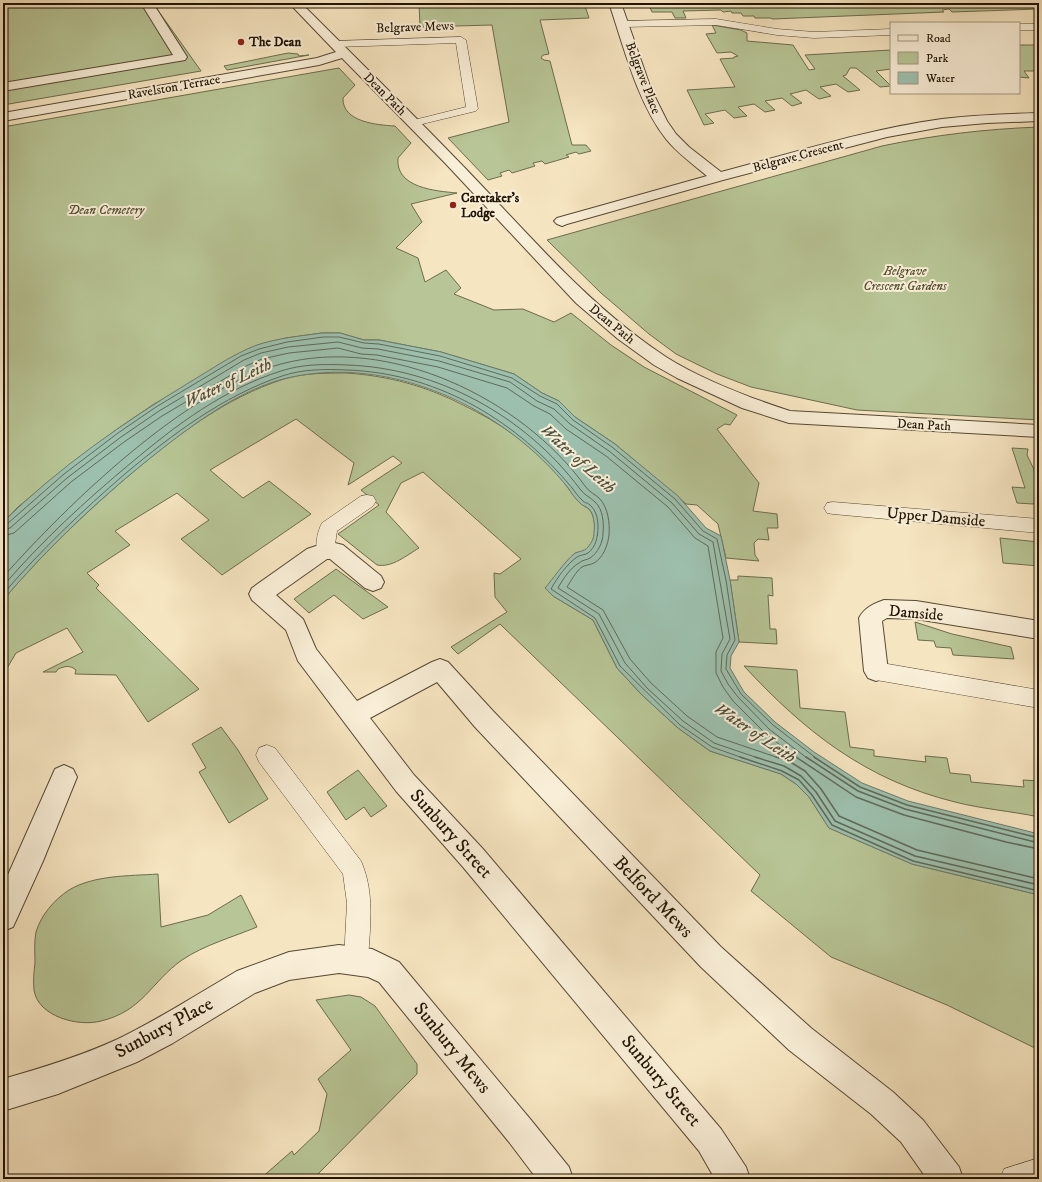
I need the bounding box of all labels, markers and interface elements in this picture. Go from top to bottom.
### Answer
street label: Belgrave Mews [376,18,454,36]
legend [890,22,1020,94]
text: Road [926,31,951,46]
place label: The Dean [248,34,301,50]
marker: The Dean [236,37,246,47]
street label: Belgrave Place [622,40,664,116]
text: Park [926,51,948,66]
street label: Dean Path [360,69,410,119]
street label: Ravelston Terrace [127,71,221,103]
text: Water [925,71,955,86]
street label: Belgrave Crescent [751,136,845,176]
place label: Caretaker's Lodge [461,190,520,222]
marker: Caretaker's Lodge [448,200,458,210]
park label: Dean Cemetery [68,202,145,218]
park label: Belgrave Crescent Gardens [863,263,948,294]
street label: Dean Path [586,301,638,347]
water label: Water of Leith [181,353,275,413]
street label: Dean Path [897,416,952,434]
water label: Water of Leith [536,419,620,499]
street label: Upper Damside [886,503,987,531]
street label: Damside [888,601,945,625]
water label: Water of Leith [710,698,800,769]
street label: Sunbury Street [405,785,497,883]
street label: Belford Mews [608,851,698,943]
street label: Sunbury Place [111,992,217,1064]
street label: Sunbury Mews [408,998,496,1098]
street label: Sunbury Street [616,1031,706,1131]

